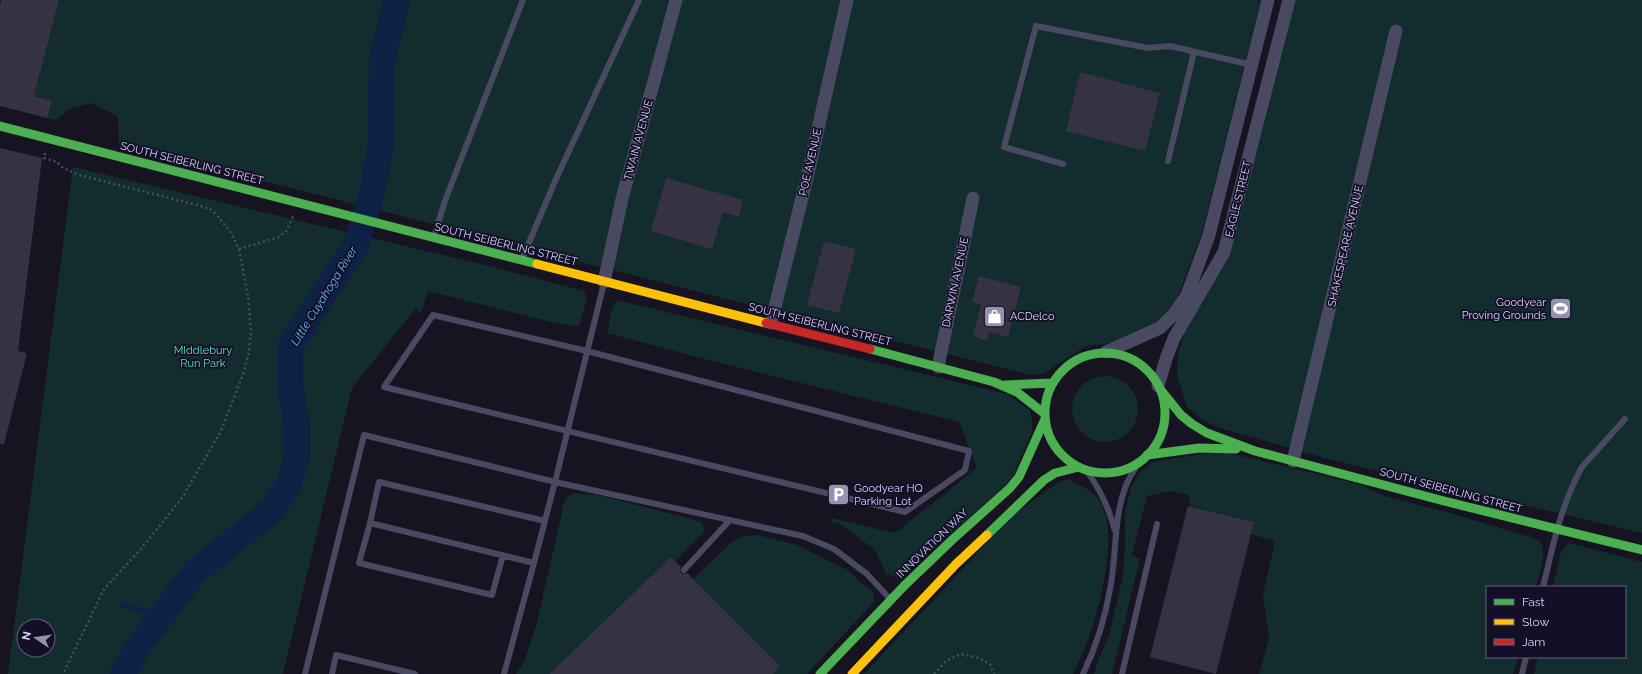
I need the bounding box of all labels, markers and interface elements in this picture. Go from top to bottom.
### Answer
street label: TWAIN AVENUE [621,98,656,182]
street label: POE AVENUE [796,127,825,197]
street label: SOUTH SEIBERLING STREET [119,139,265,188]
street label: EAGLE STREET [1223,159,1254,239]
street label: SHAKESPEARE AVENUE [1325,184,1366,308]
street label: SOUTH SEIBERLING STREET [433,220,579,269]
street label: DARWIN AVENUE [940,236,971,328]
water label: Little Cuyahoga River [288,243,361,348]
sports icon: Goodyear Proving Grounds [1548,295,1574,321]
place label: Goodyear Proving Grounds [1462,296,1546,322]
street label: SOUTH SEIBERLING STREET [747,300,893,349]
shop icon: ACDelco [982,303,1008,329]
place label: ACDelco [1010,310,1055,323]
park label: MIddlebury Run Park [174,344,232,370]
street label: SOUTH SEIBERLING STREET [1378,465,1524,516]
parking icon: Goodyear HQ Parking Lot [825,481,851,507]
place label: Goodyear HQ Parking Lot [854,482,923,508]
street label: INNOVATION WAY [894,506,971,581]
legend [1486,586,1626,658]
text: Fast [1522,595,1545,609]
text: Slow [1522,615,1549,629]
north arrow [16,618,56,658]
text: N [19,630,34,641]
text: Jam [1522,635,1545,649]

